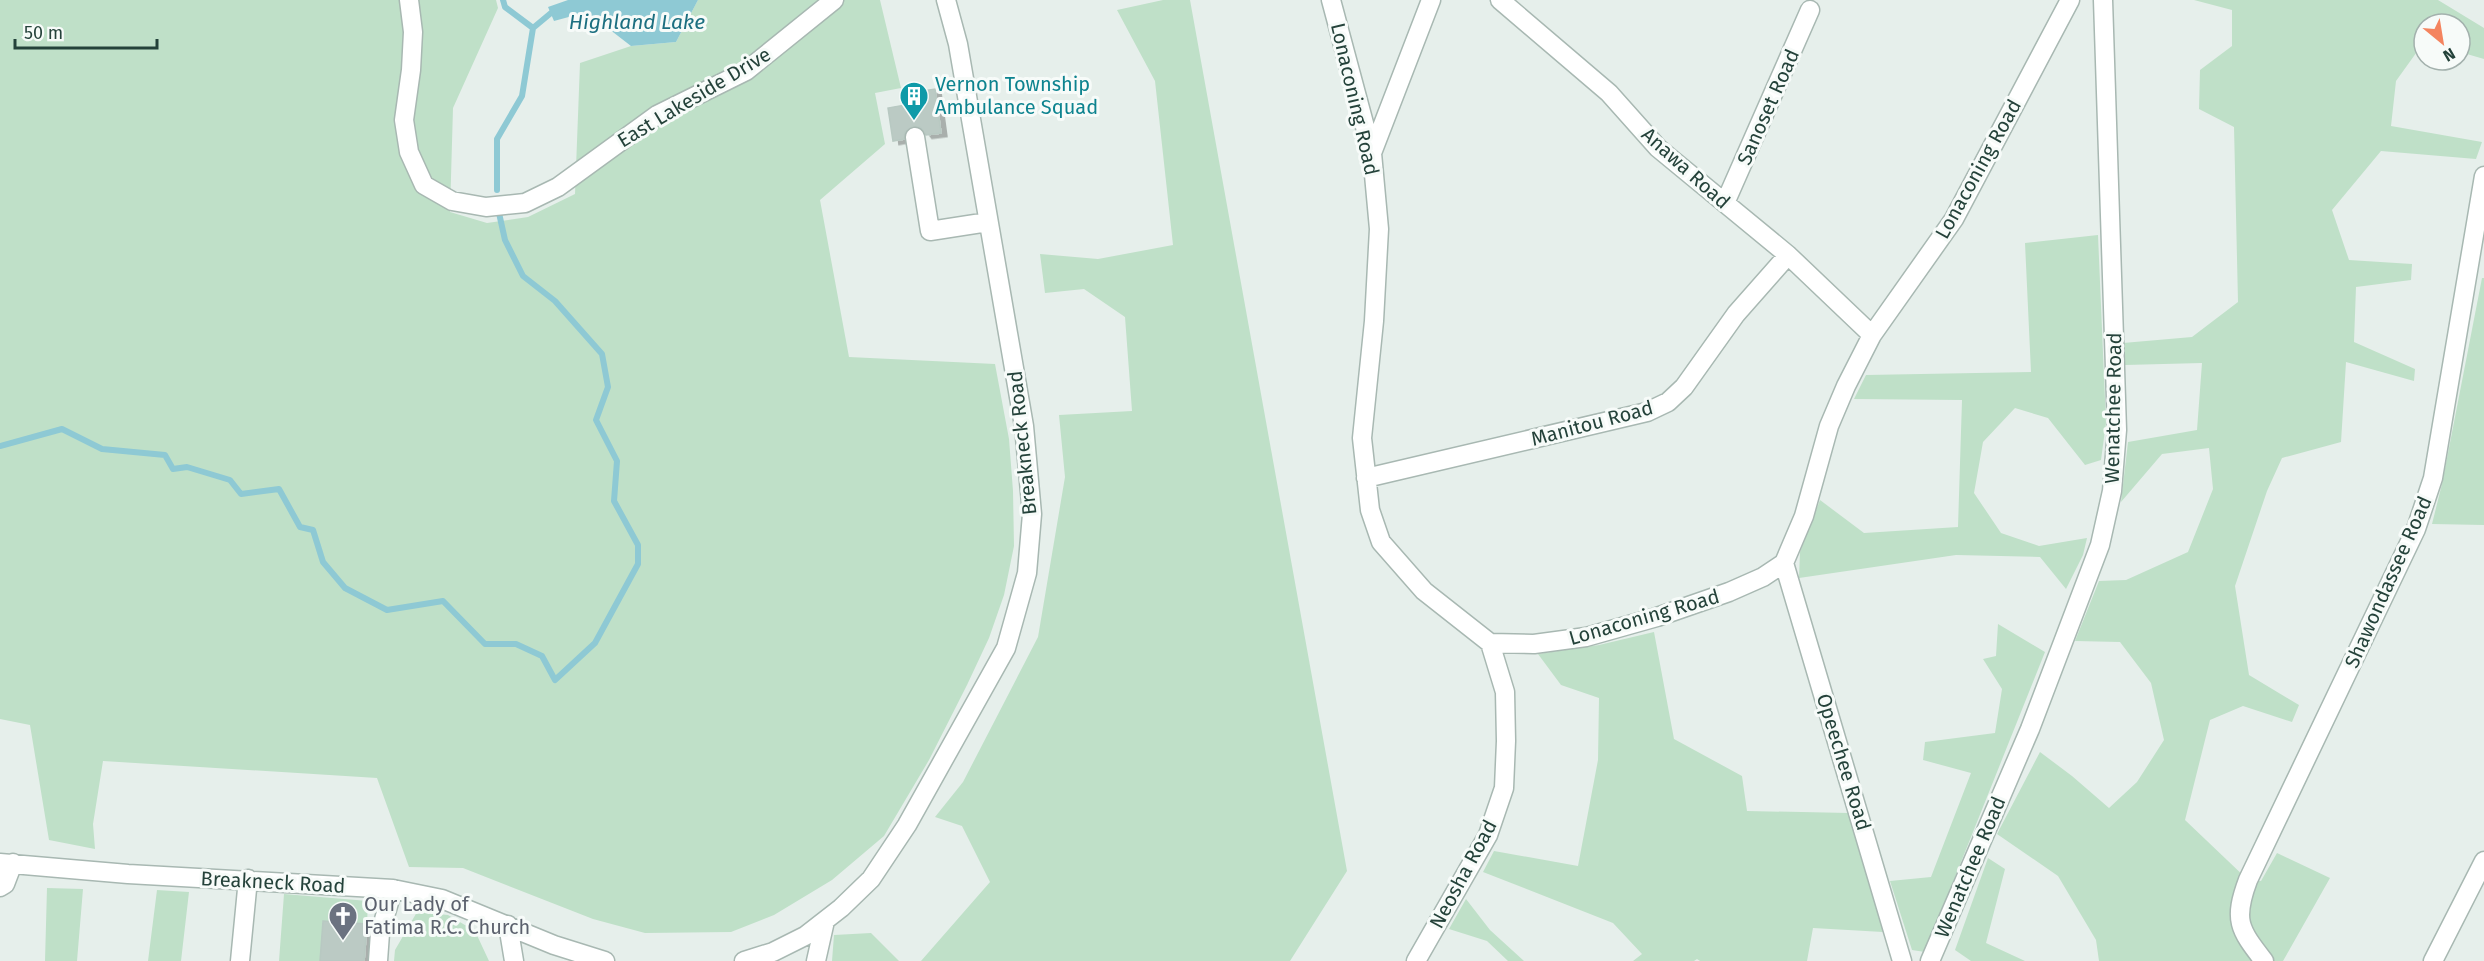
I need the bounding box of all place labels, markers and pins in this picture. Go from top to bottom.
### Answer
place label: Vernon Township Ambulance Squad [935,72,1098,119]
building icon: Vernon Township Ambulance Squad [898,80,930,122]
place label: Our Lady of Fatima R.C. Church [364,892,530,939]
church icon: Our Lady of Fatima R.C. Church [327,900,359,942]

